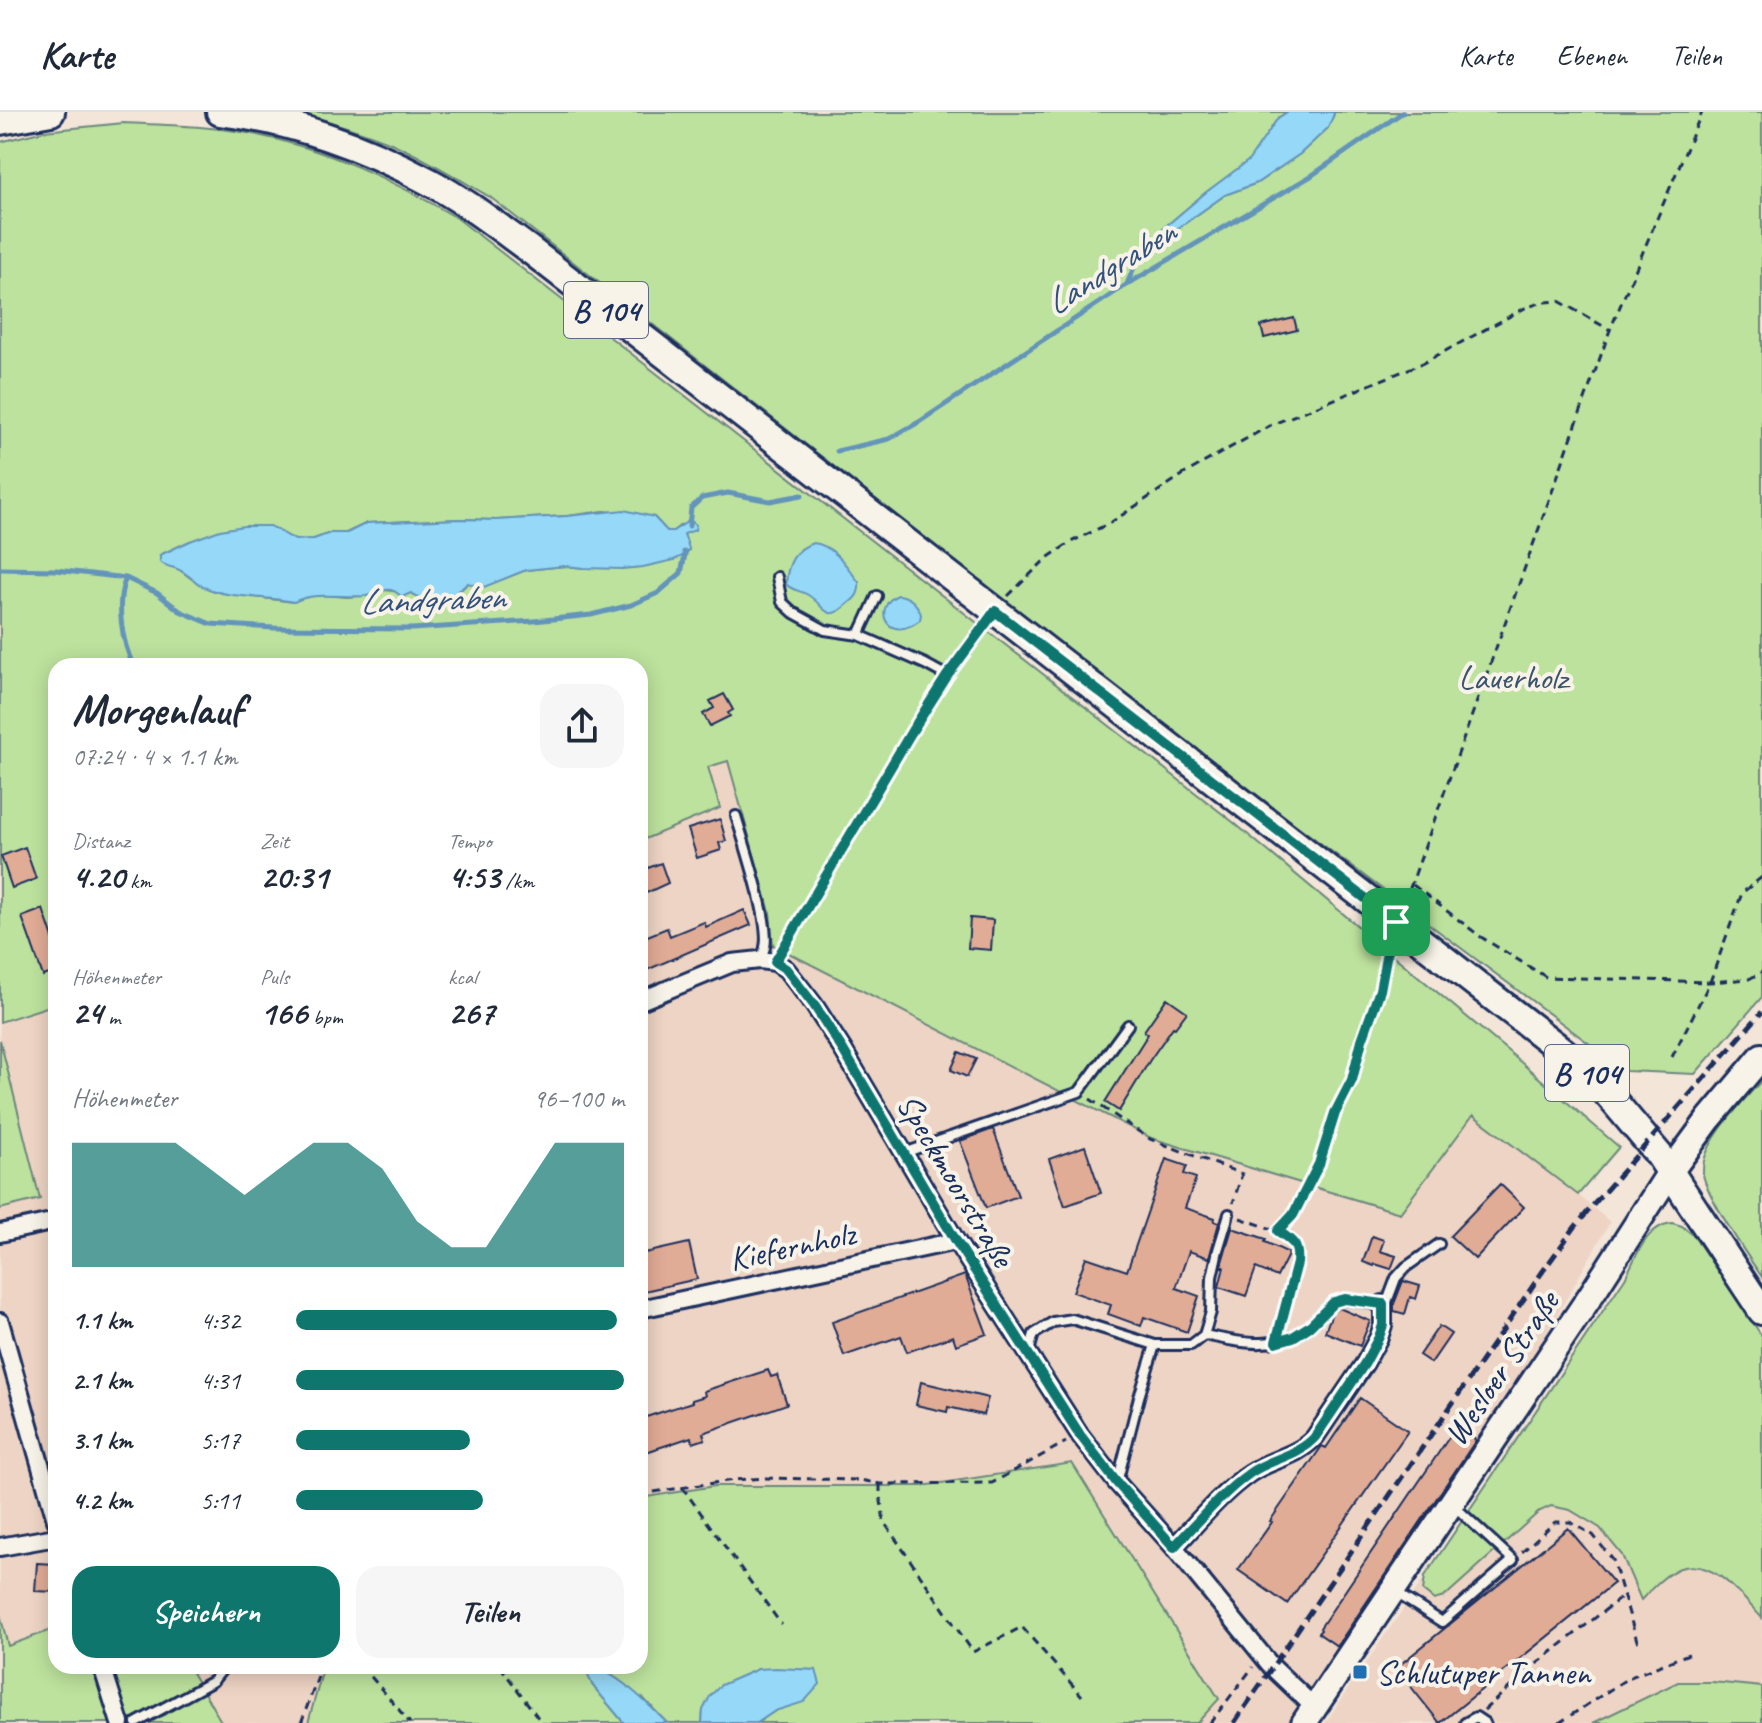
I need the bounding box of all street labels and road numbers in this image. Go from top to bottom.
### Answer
road number: B 104 [564,282,648,338]
road number: B 104 [1545,1045,1629,1101]
street label: Speckmoorstraße [887,1086,1026,1277]
street label: Kiefernholz [725,1211,861,1280]
street label: Wesloer Straße [1434,1280,1570,1453]

